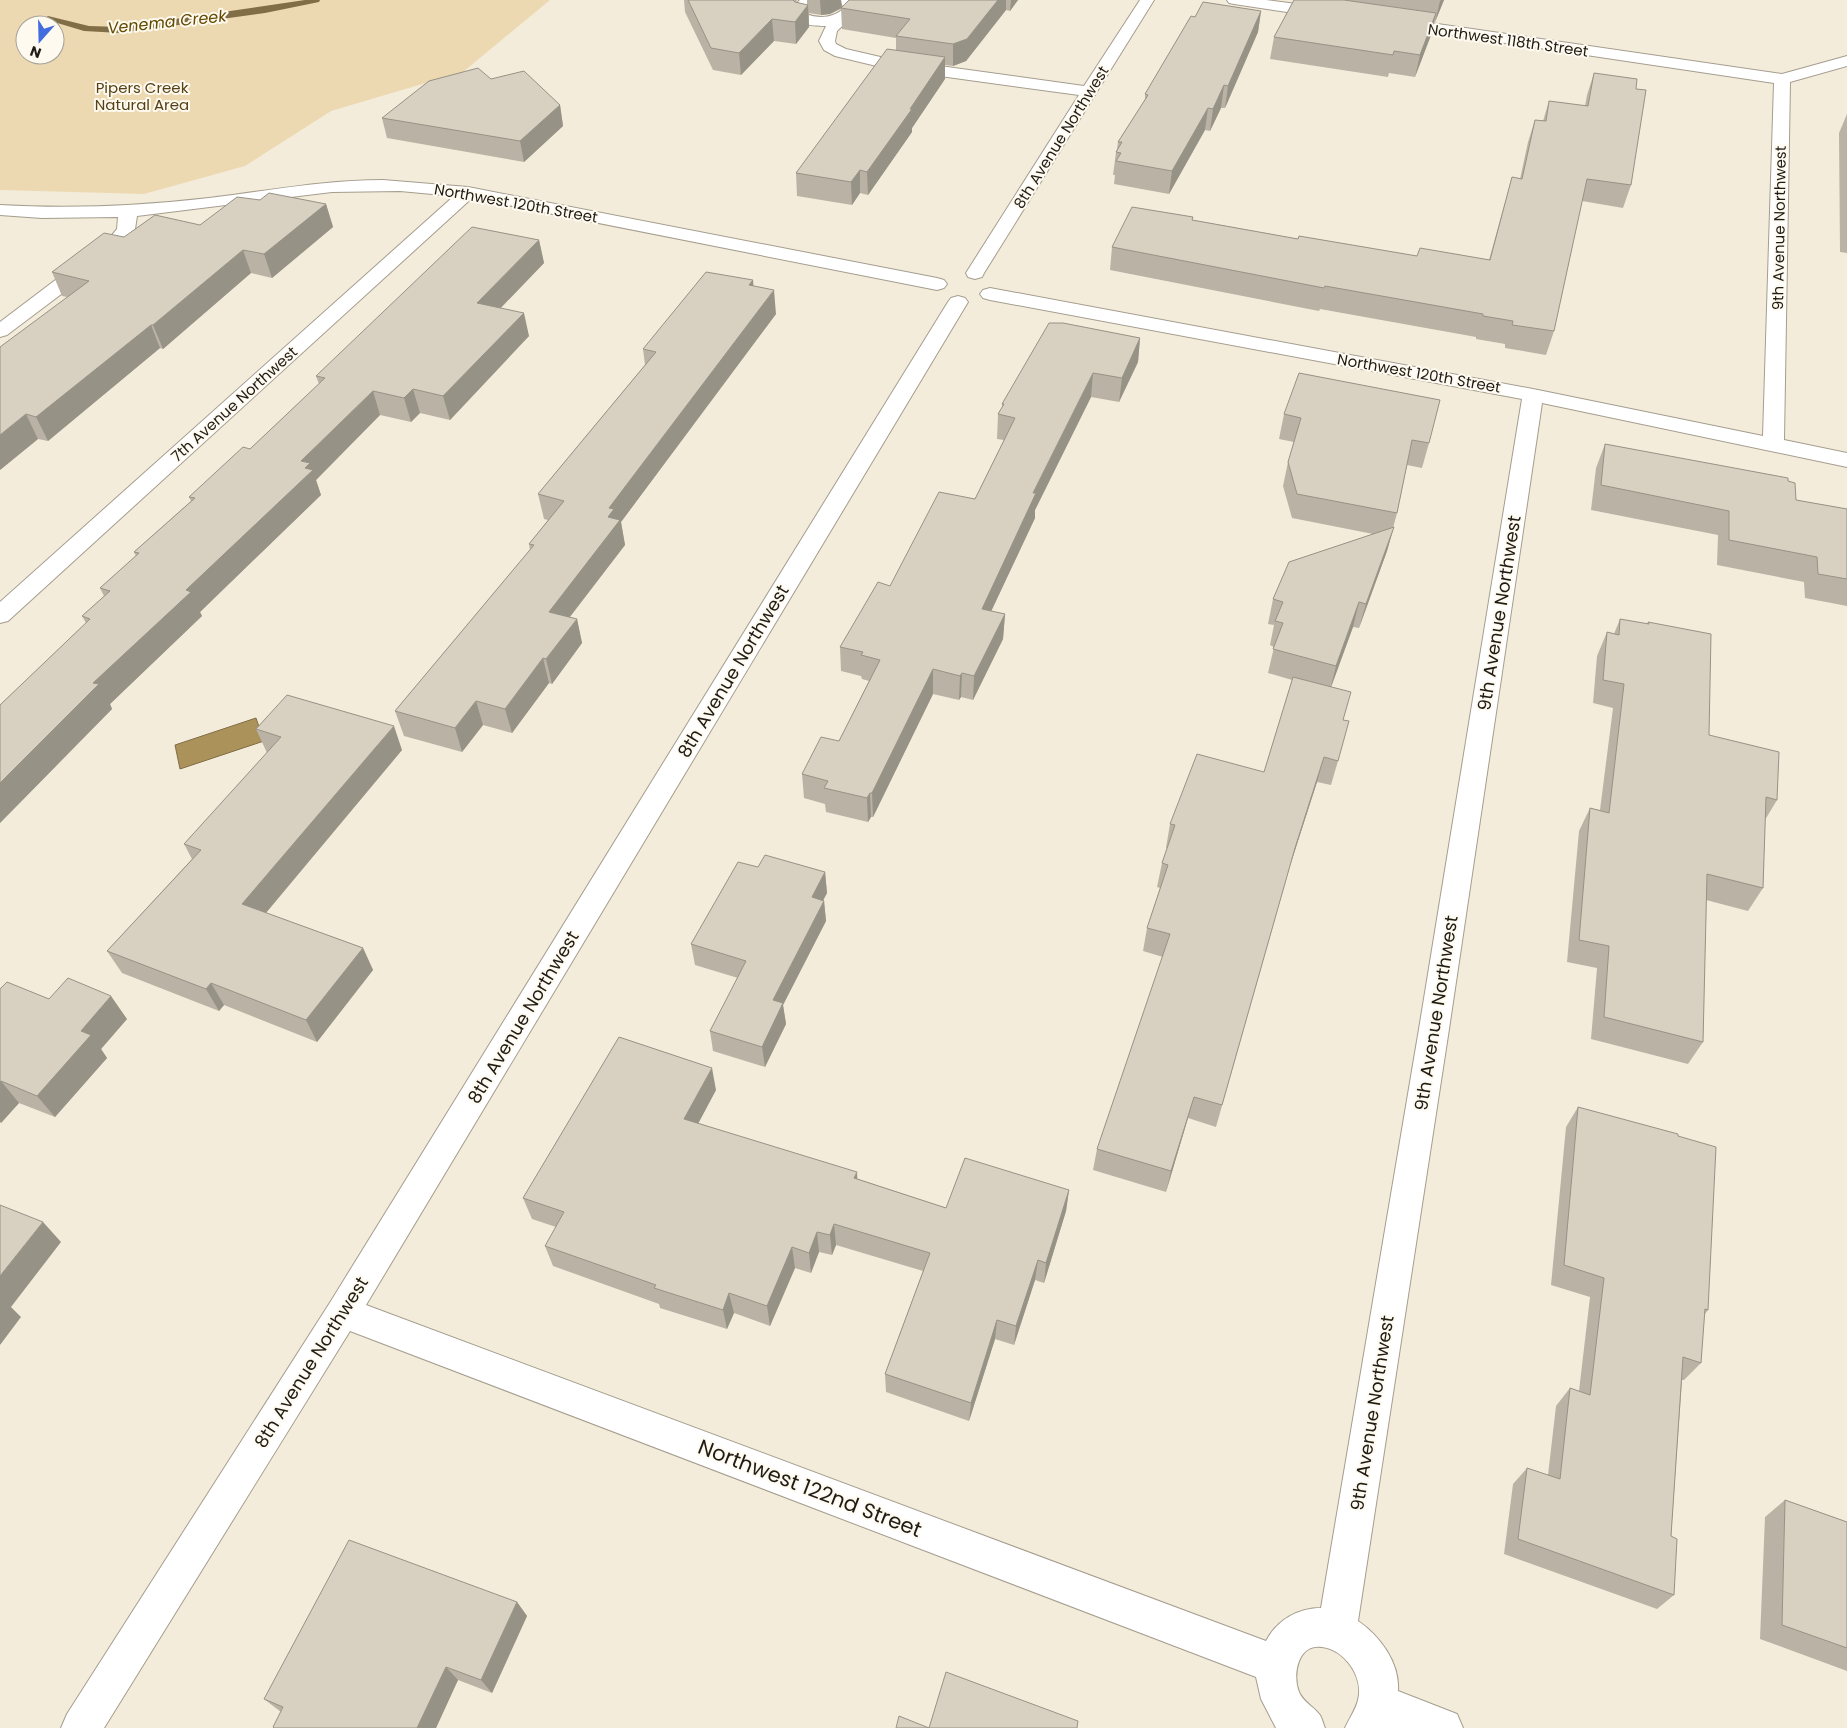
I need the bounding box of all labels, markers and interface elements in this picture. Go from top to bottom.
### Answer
water label: Venema Creek [106,4,228,40]
north arrow [15,15,65,65]
street label: Northwest 118th Street [1426,18,1590,62]
text: N [27,41,44,63]
street label: 8th Avenue Northwest [1008,62,1114,212]
park label: Pipers Creek Natural Area [95,77,189,115]
street label: 9th Avenue Northwest [1767,146,1791,310]
street label: Northwest 120th Street [433,178,599,228]
street label: 7th Avenue Northwest [166,342,302,466]
street label: Northwest 120th Street [1336,348,1502,398]
street label: 9th Avenue Northwest [1471,514,1527,712]
street label: 8th Avenue Northwest [671,580,795,762]
street label: 9th Avenue Northwest [1408,914,1464,1112]
street label: 8th Avenue Northwest [461,926,585,1108]
street label: 8th Avenue Northwest [248,1272,374,1452]
street label: 9th Avenue Northwest [1344,1314,1400,1512]
street label: Northwest 122nd Street [694,1432,926,1544]

